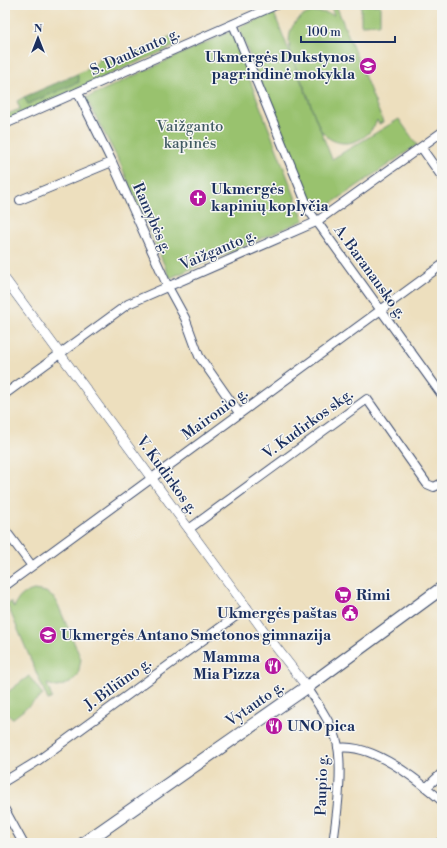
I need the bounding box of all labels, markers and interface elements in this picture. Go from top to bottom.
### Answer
north arrow [18,18,58,58]
scale bar [301,18,395,44]
text: N [34,22,43,36]
street label: S. Daukanto g. [87,24,183,80]
text: 100 m [307,25,341,40]
place label: Ukmergės Dukstynos pagrindinė mokykla [205,48,356,84]
school or university icon: Ukmergės Dukstynos pagrindinė mokykla [358,56,378,76]
park label: Vaižganto kapinės [155,117,224,153]
street label: Ramybės g. [128,180,176,256]
place label: Ukmergės kapinių koplyčia [211,180,330,216]
church icon: Ukmergės kapinių koplyčia [188,188,208,208]
street label: A. Baranausko g. [329,221,410,323]
street label: Vaižganto g. [176,225,259,275]
street label: Maironio g. [178,384,252,444]
street label: V. Kudirkos skg. [258,385,357,464]
street label: V. Kudirkos g. [132,431,202,518]
supermarket icon: Rimi [333,585,353,605]
place label: Rimi [356,586,391,605]
public building icon: Ukmergės paštas [340,603,360,623]
place label: Ukmergės paštas [217,604,337,623]
school or university icon: Ukmergės Antano Smetonos gimnazija [38,625,58,645]
place label: Ukmergės Antano Smetonos gimnazija [61,626,332,645]
place label: Mamma Mia Pizza [193,648,261,684]
street label: J. Biliūno g. [80,653,155,715]
restaurant icon: Mamma Mia Pizza [263,656,283,676]
street label: Vytauto g. [221,677,288,731]
restaurant icon: UNO pica [264,716,284,736]
place label: UNO pica [287,717,356,736]
street label: Paupio g. [311,754,333,816]

